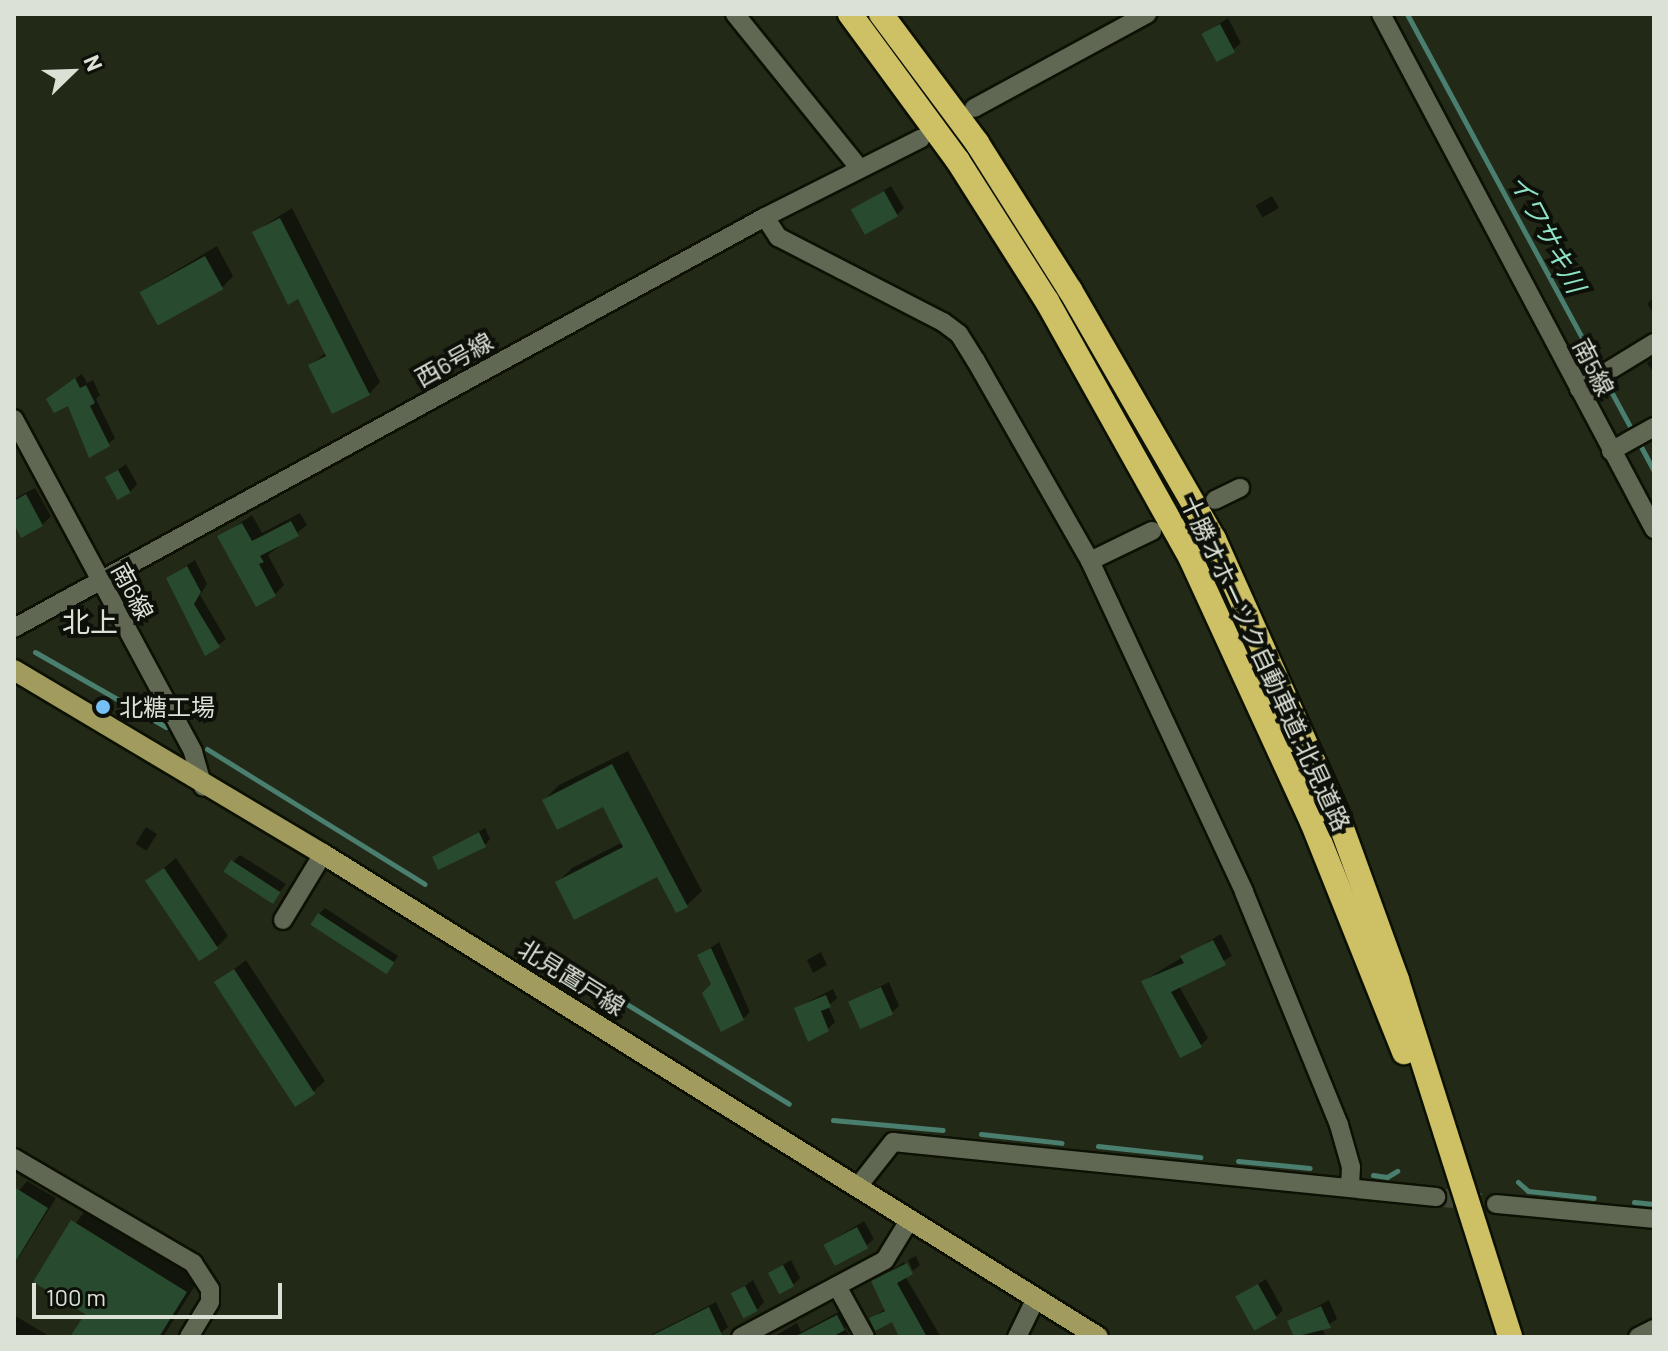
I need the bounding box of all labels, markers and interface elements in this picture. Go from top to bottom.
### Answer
north arrow [32,32,112,112]
text: N [79,51,109,74]
water label: イワサキ川 [1504,168,1592,298]
street label: 西6号線 [410,326,498,392]
street label: 南5線 [1567,334,1621,400]
street label: 十勝オホーツク自動車道;北見道路 [1175,490,1357,836]
street label: 南6線 [106,558,160,624]
district label: 北上 [62,604,118,638]
place label: 北糖工場 [119,693,215,721]
marker: 北糖工場 [94,698,112,716]
street label: 北見置戸線 [513,933,631,1021]
scale bar [36,1267,286,1317]
text: 100 m [46,1282,106,1311]

